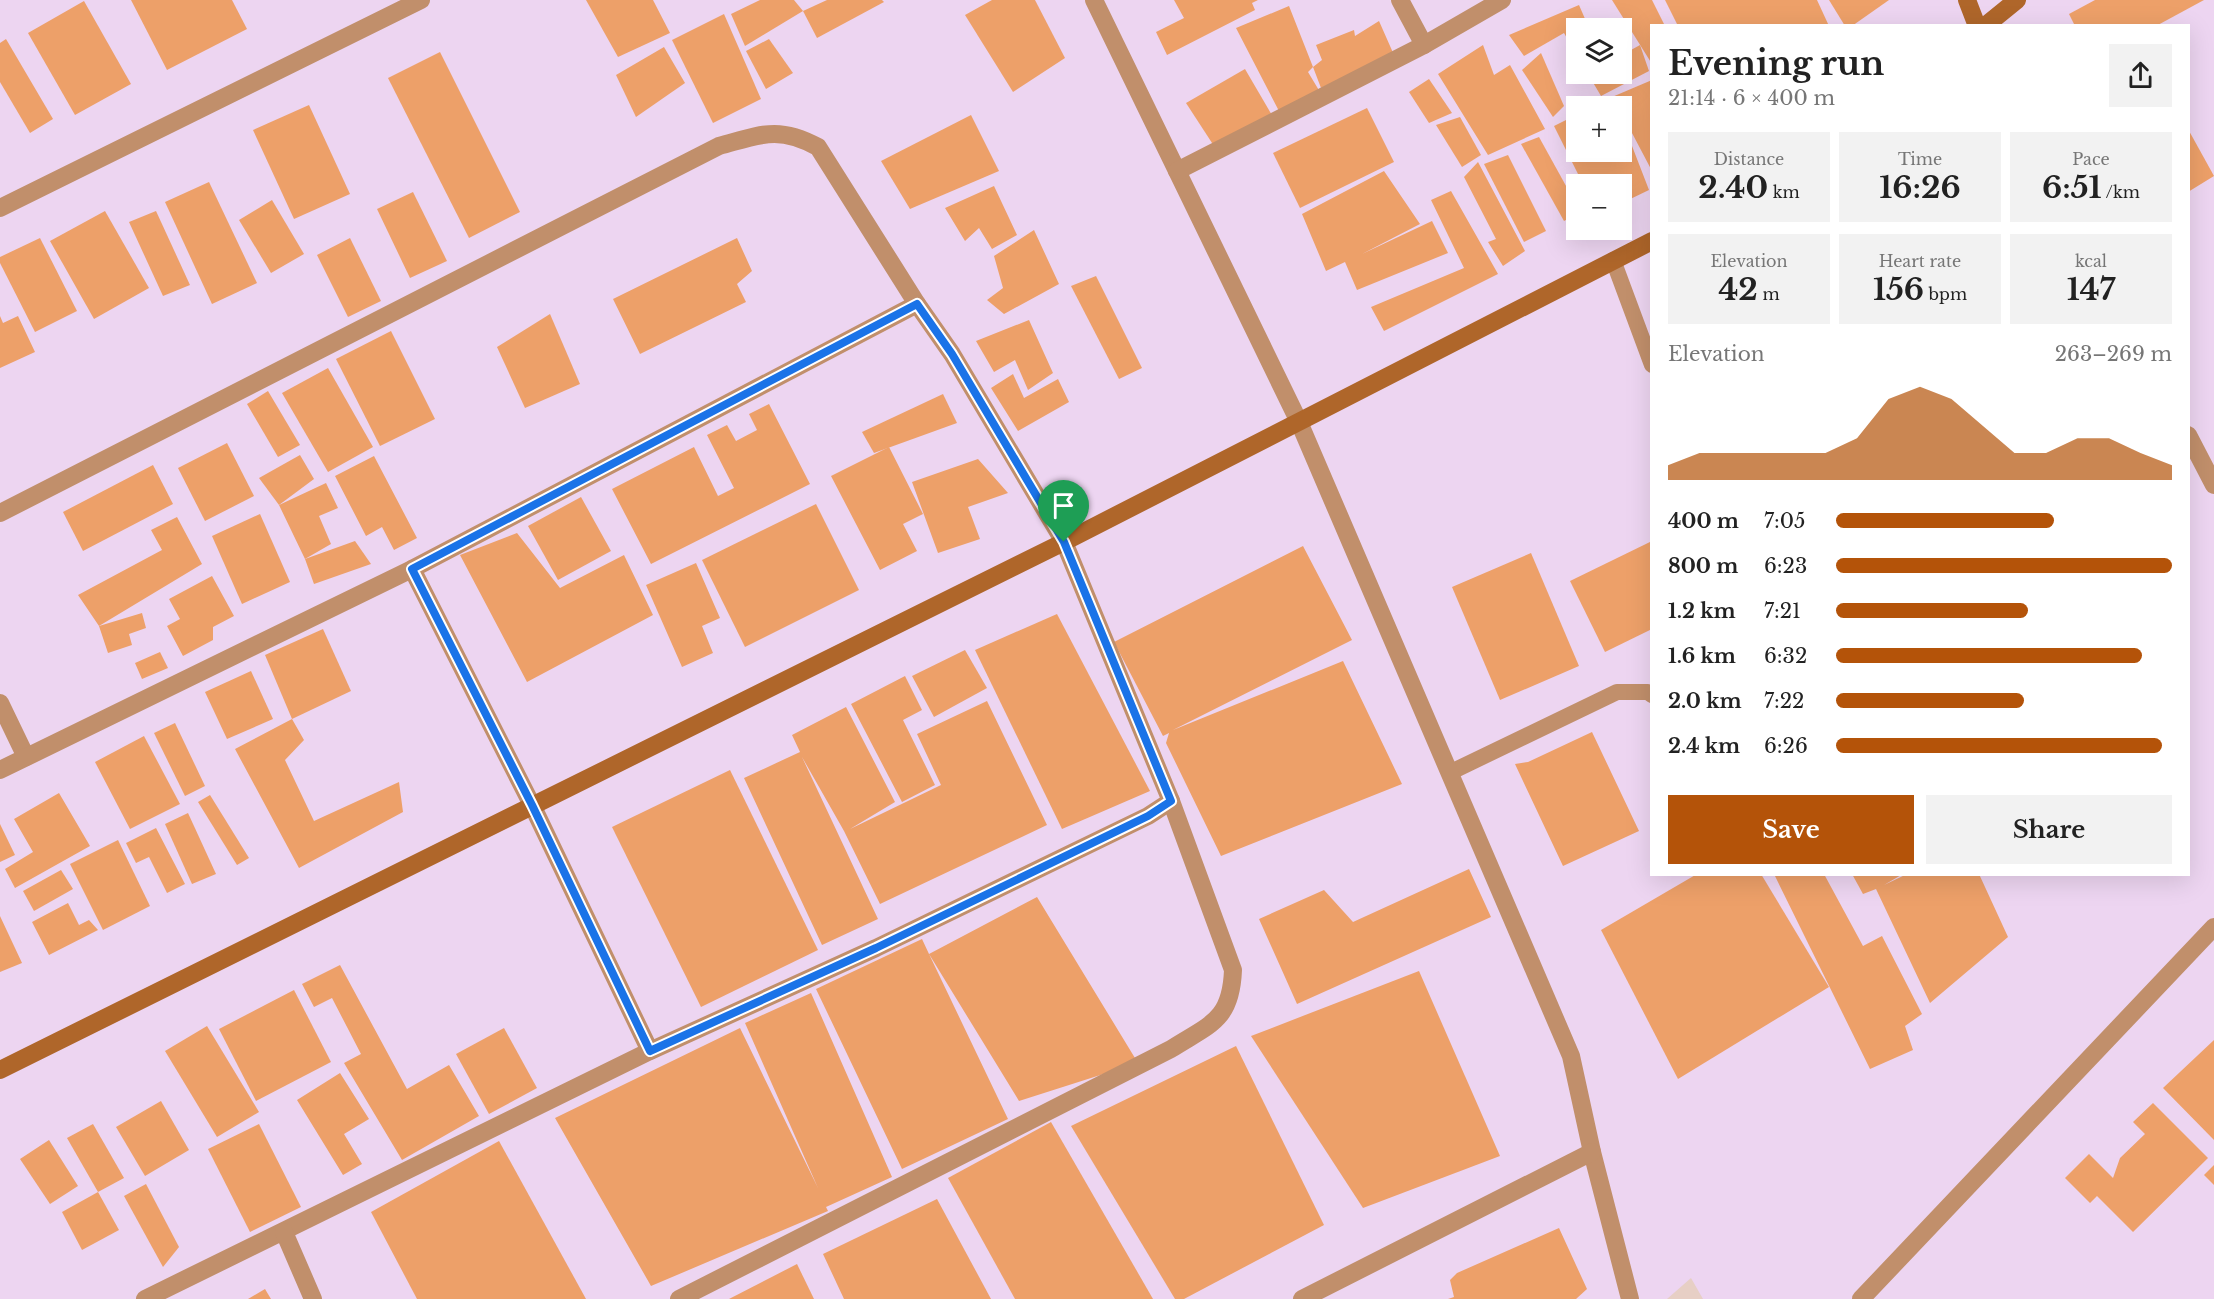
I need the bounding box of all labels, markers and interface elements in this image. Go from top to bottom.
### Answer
map controls [1566,18,1632,240]
button: layers [1566,18,1632,84]
text: Evening run [1668,43,1884,84]
button: share [2109,44,2172,107]
text: 21:14 · 6 × 400 m [1668,86,1835,110]
button: + [1566,96,1632,162]
text: Distance [1714,149,1784,169]
text: Time [1898,149,1942,169]
text: Pace [2072,149,2110,169]
text: 2.40 [1698,169,1768,206]
text: 16:26 [1879,169,1961,206]
text: 6:51 [2042,169,2102,206]
button: − [1566,174,1632,240]
text: km [1768,182,1800,202]
text: /km [2102,182,2140,202]
text: Elevation [1710,251,1788,271]
text: Heart rate [1879,251,1961,271]
text: kcal [2075,251,2107,271]
text: 42 [1718,271,1758,308]
text: 156 [1873,271,1924,308]
text: 147 [2067,271,2115,308]
text: m [1758,284,1780,304]
text: bpm [1924,284,1967,304]
text: Elevation [1668,342,1765,366]
text: 263–269 m [2055,342,2172,366]
pin [1038,480,1089,542]
icon: arrive [1047,489,1080,522]
text: 400 m [1668,509,1739,533]
text: 7:05 [1764,509,1805,533]
text: 800 m [1668,554,1738,578]
text: 6:23 [1764,554,1807,578]
text: 1.2 km [1668,599,1736,623]
text: 7:21 [1764,599,1801,623]
text: 1.6 km [1668,644,1736,668]
text: 6:32 [1764,644,1807,668]
text: 2.0 km [1668,689,1742,713]
text: 7:22 [1764,689,1804,713]
text: 2.4 km [1668,734,1740,758]
text: 6:26 [1764,734,1808,758]
button: Save [1668,795,1914,864]
button: Share [1926,795,2172,864]

